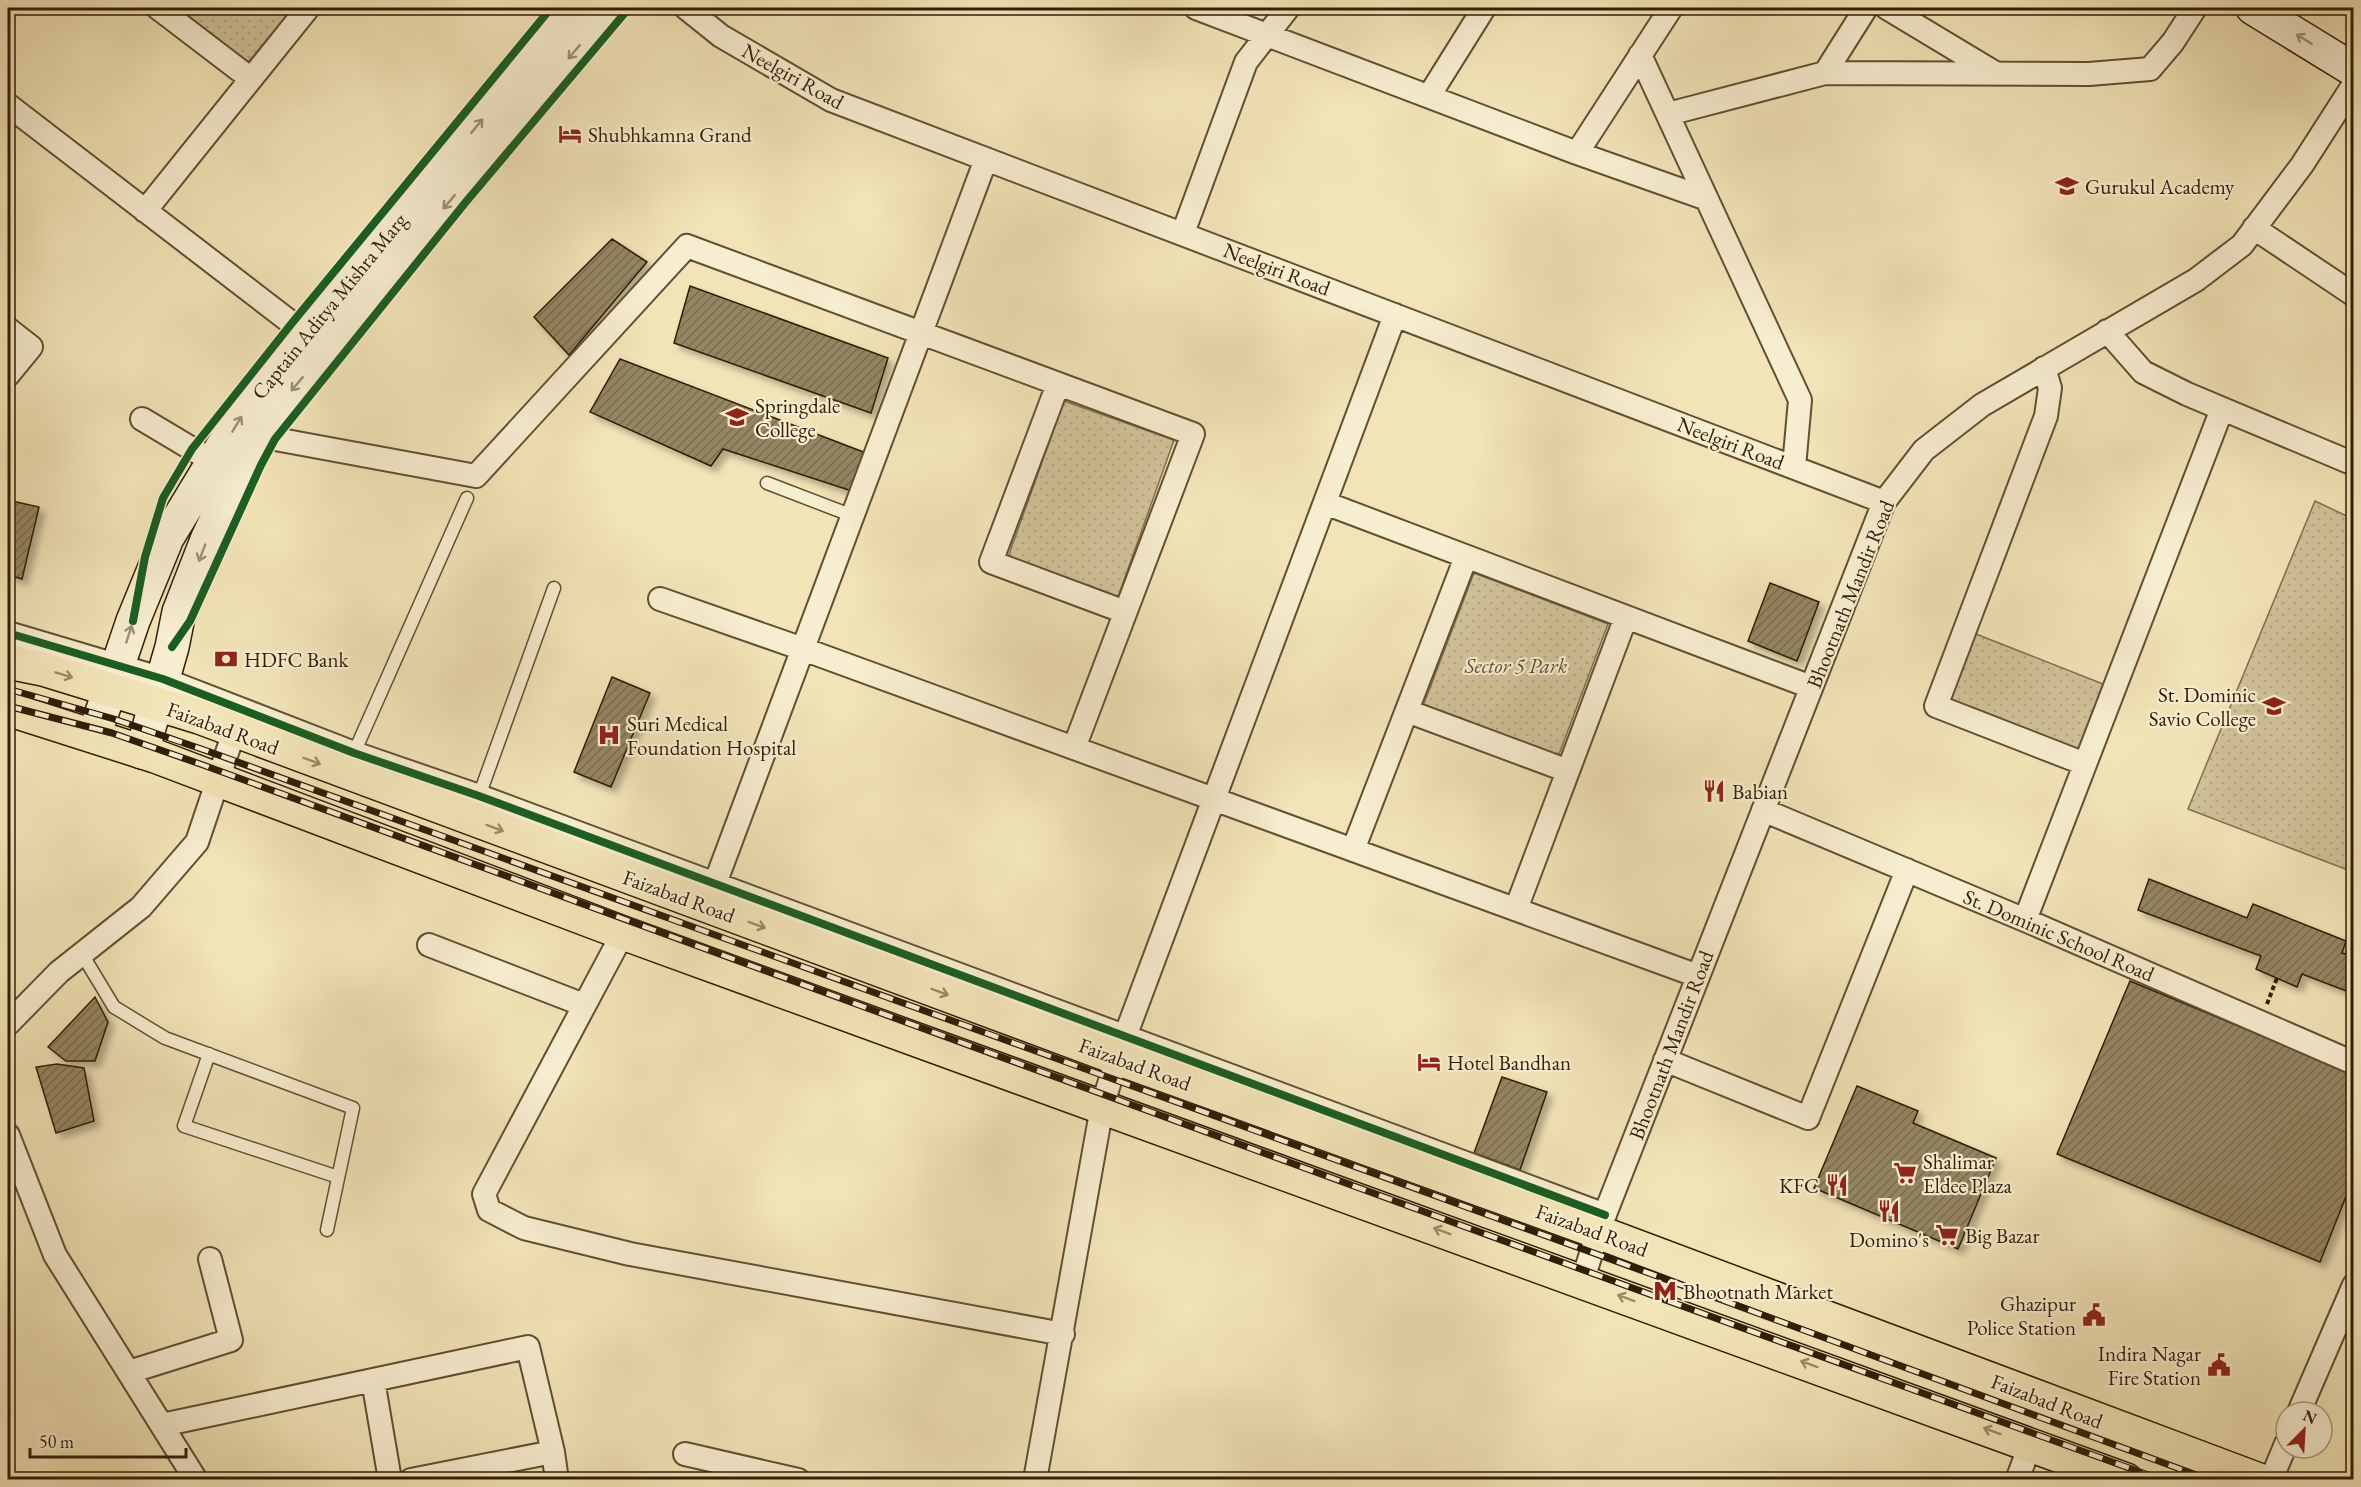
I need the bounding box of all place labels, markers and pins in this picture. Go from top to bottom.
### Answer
hotel icon: Shubhkamna Grand [557,121,583,147]
place label: Shubhkamna Grand [588,121,752,148]
school or university icon: Gurukul Academy [2054,173,2080,199]
place label: Gurukul Academy [2085,173,2235,200]
place label: Springdale College [755,392,840,443]
school or university icon: Springdale College [724,404,750,430]
bank icon: HDFC Bank [213,646,239,672]
place label: HDFC Bank [244,646,349,673]
place label: St. Dominic Savio College [2149,681,2256,732]
school or university icon: St. Dominic Savio College [2261,693,2287,719]
place label: Suri Medical Foundation Hospital [627,710,796,761]
hospital icon: Suri Medical Foundation Hospital [596,722,622,748]
restaurant icon: Babian [1701,778,1727,804]
place label: Babian [1732,778,1788,805]
hotel icon: Hotel Bandhan [1416,1049,1442,1075]
place label: Hotel Bandhan [1447,1049,1571,1076]
place label: Shalimar Eldee Plaza [1923,1148,2012,1199]
supermarket icon: Shalimar Eldee Plaza [1892,1160,1918,1186]
place label: KFC [1779,1172,1819,1199]
restaurant icon: KFC [1824,1172,1850,1198]
restaurant icon: Domino's [1876,1198,1902,1224]
supermarket icon: Big Bazar [1934,1222,1960,1248]
place label: Big Bazar [1965,1222,2039,1249]
place label: Domino's [1849,1226,1929,1253]
metro station icon: Bhootnath Market [1652,1278,1678,1304]
place label: Bhootnath Market [1683,1278,1834,1305]
place label: Ghazipur Police Station [1967,1290,2076,1341]
public building icon: Ghazipur Police Station [2081,1302,2107,1328]
place label: Indira Nagar Fire Station [2098,1340,2201,1391]
public building icon: Indira Nagar Fire Station [2206,1352,2232,1378]

